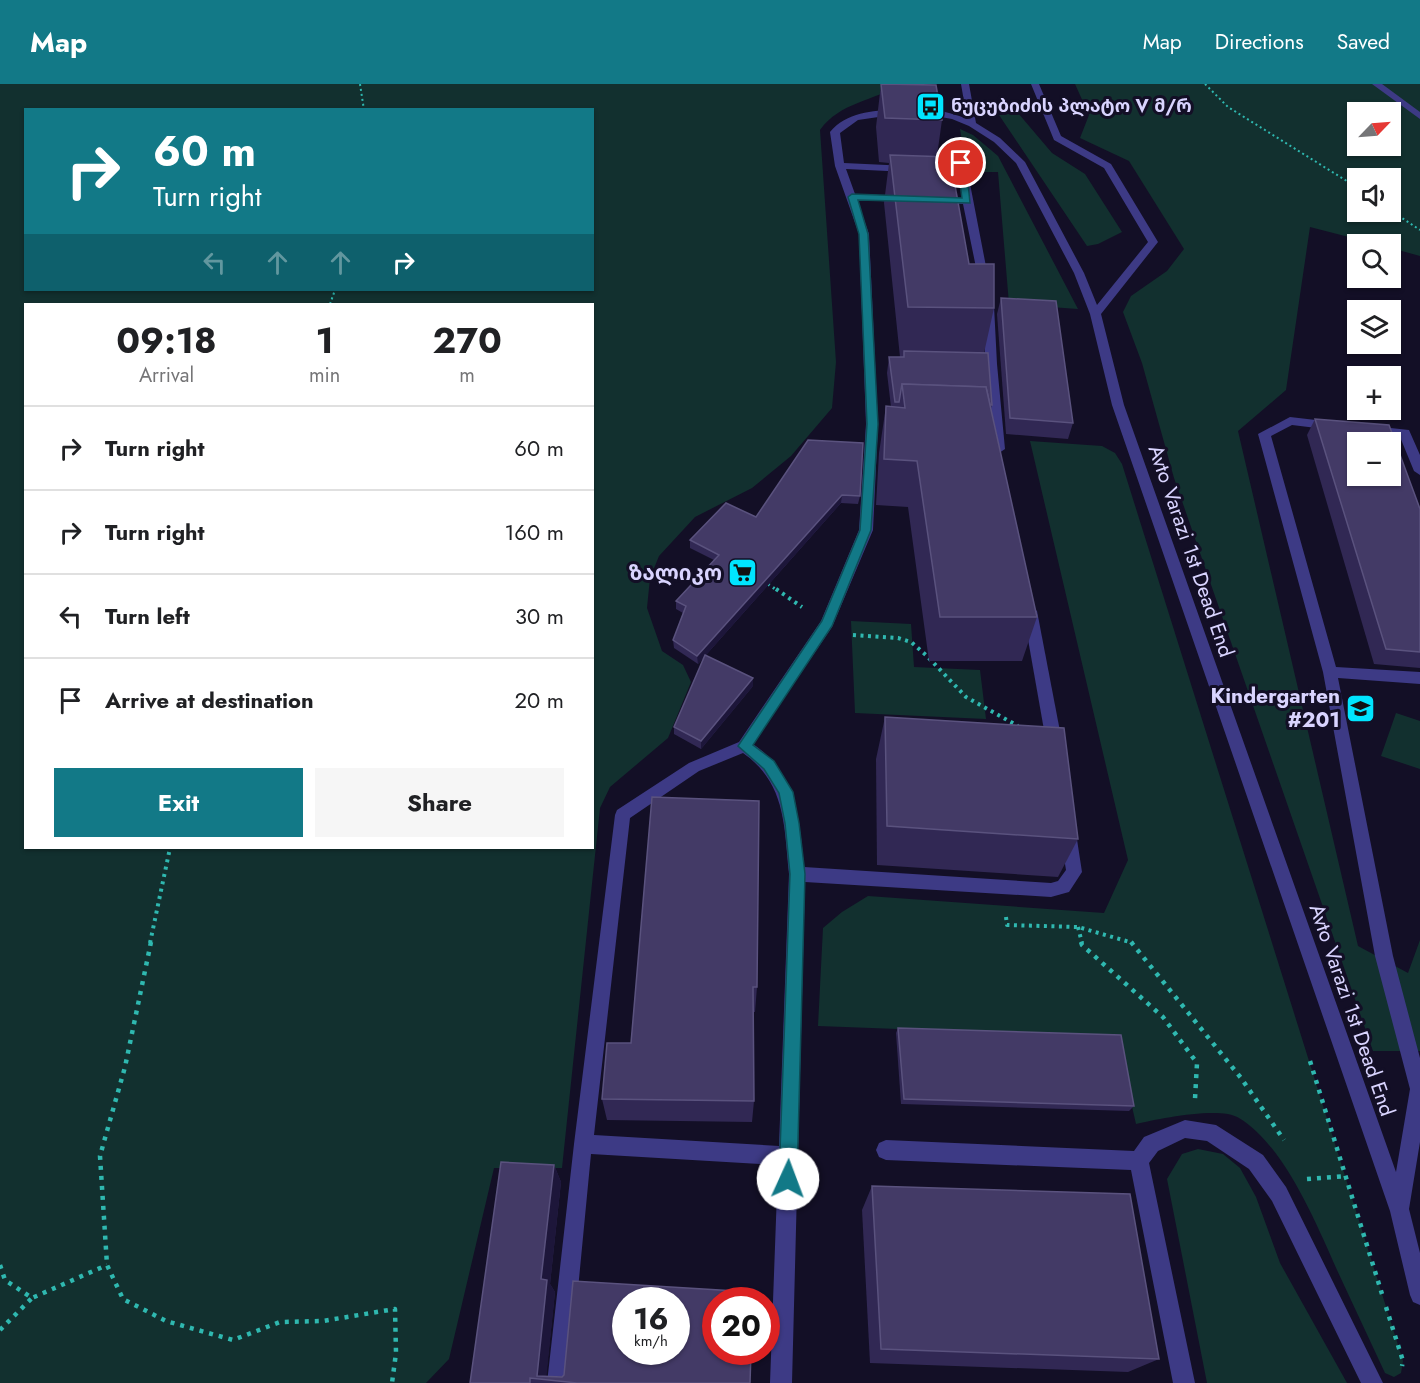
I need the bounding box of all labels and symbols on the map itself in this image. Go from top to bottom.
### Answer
bus stop icon: ნუცუბიძის პლატო V მ/რ [914,90,946,122]
place label: ნუცუბიძის პლატო V მ/რ [951,93,1192,119]
north arrow [1347,102,1401,156]
pin [935,137,986,188]
street label: Avto Varazi 1st Dead End [1141,441,1241,661]
supermarket icon: ზალიკო [727,557,759,589]
place label: ზალიკო [629,558,722,588]
place label: Kindergarten #201 [1211,681,1340,735]
school or university icon: Kindergarten #201 [1345,692,1377,724]
street label: Avto Varazi 1st Dead End [1302,900,1402,1120]
position arrow [756,1147,820,1211]
speed limit sign: 20 [702,1287,780,1365]

